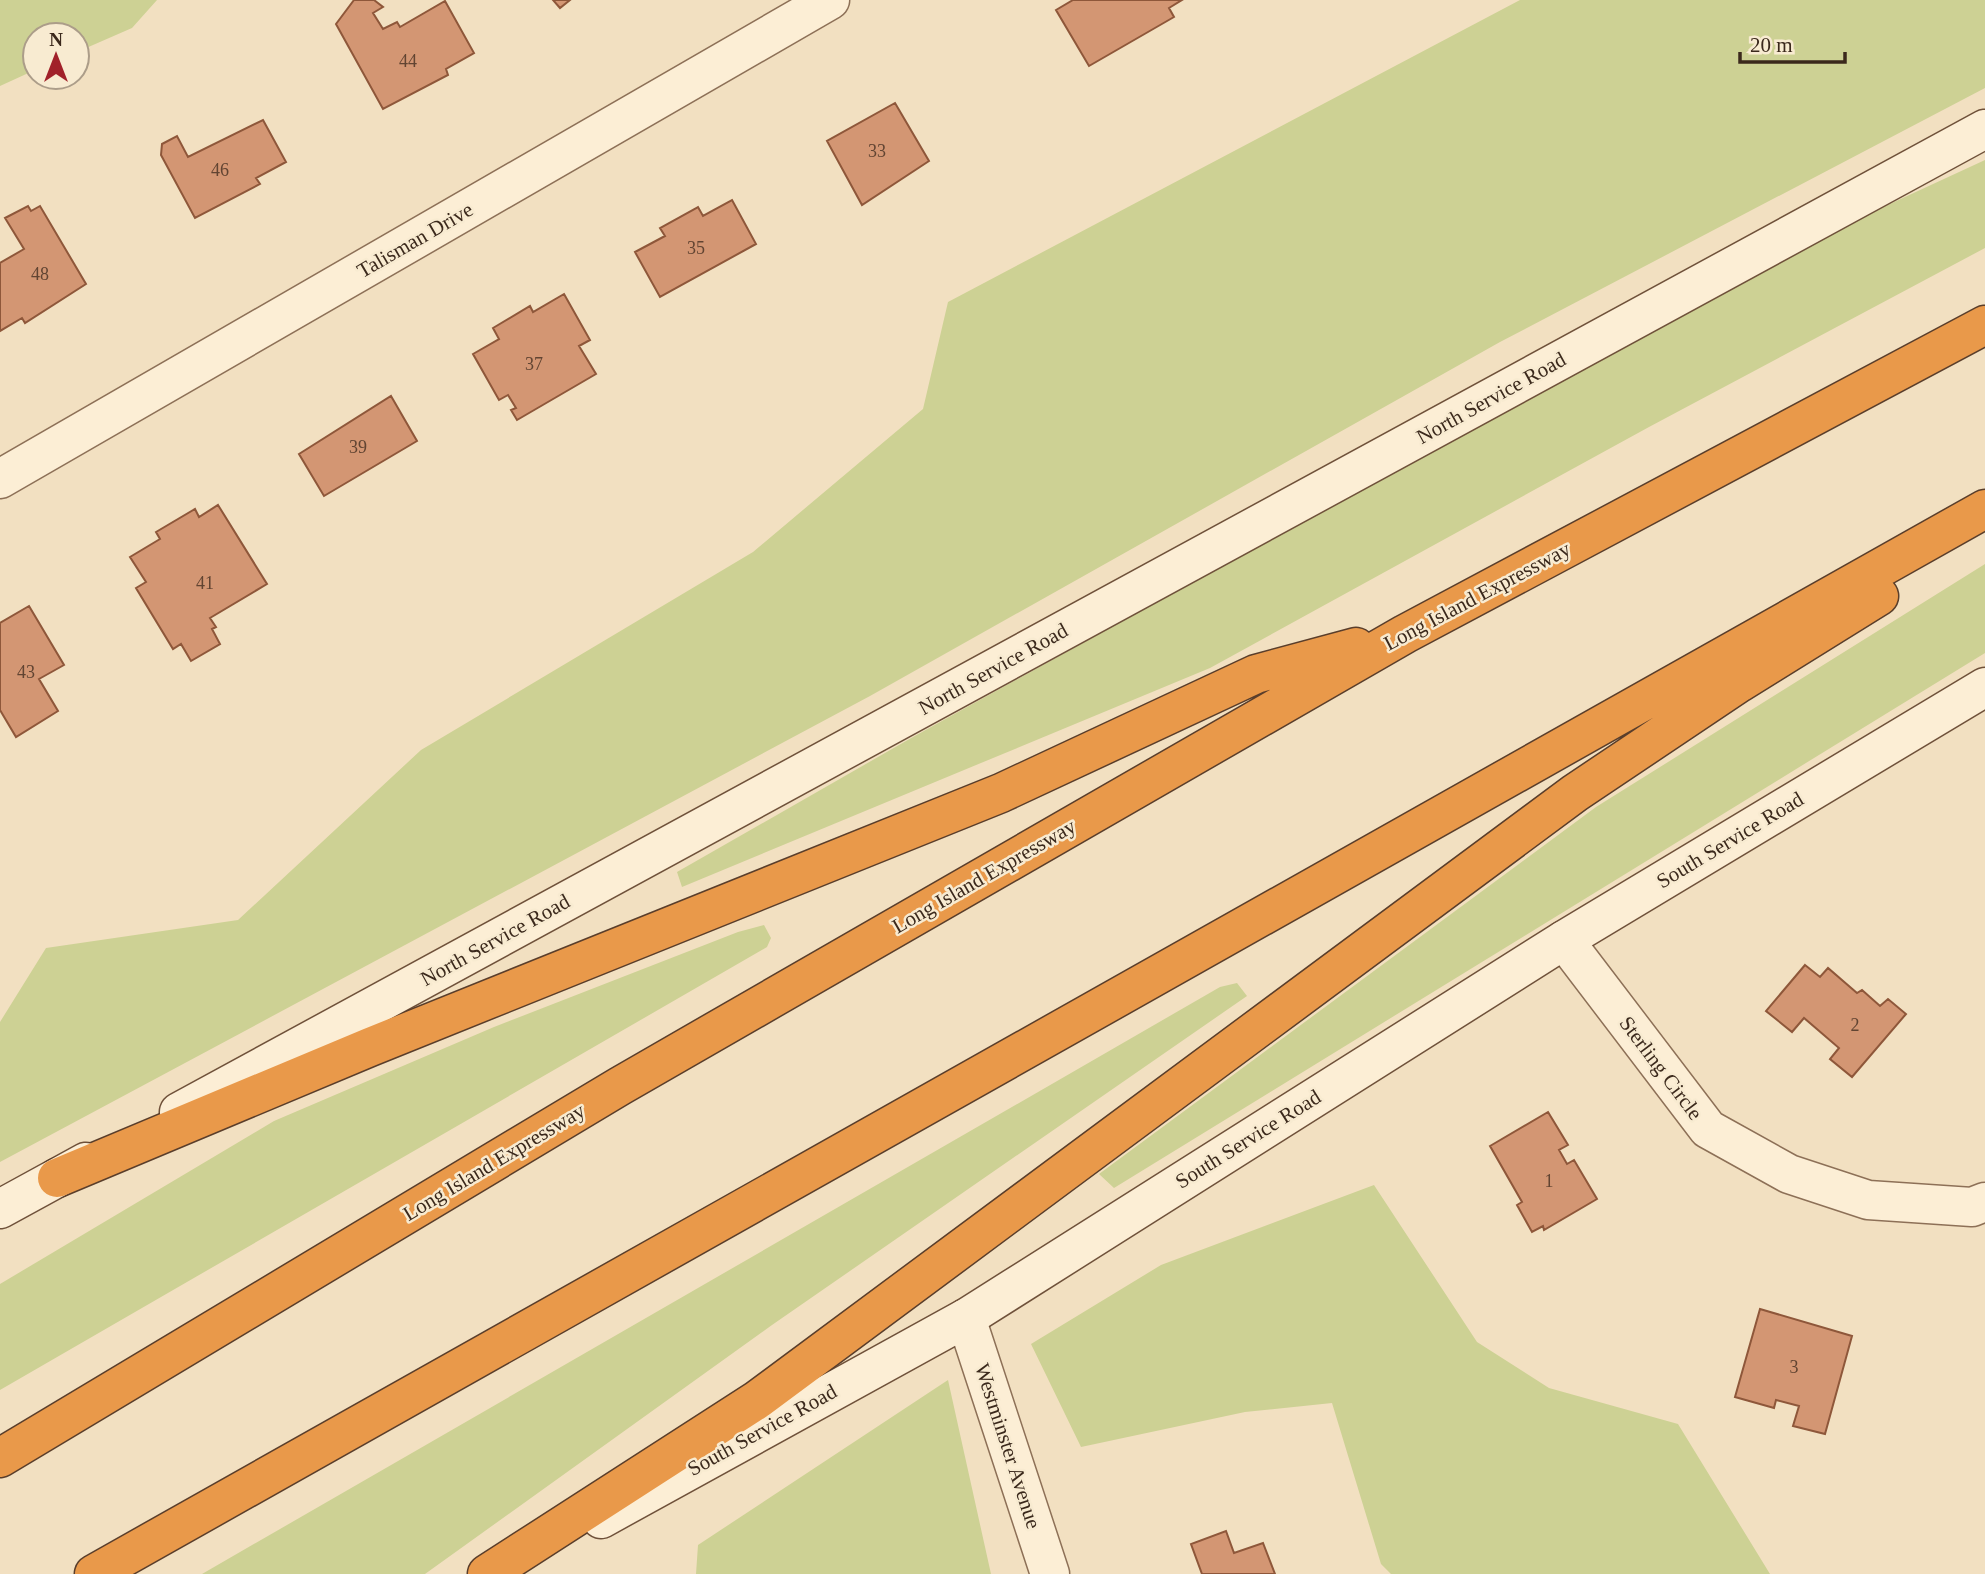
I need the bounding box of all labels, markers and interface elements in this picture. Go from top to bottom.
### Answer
north arrow [21,21,91,91]
scale bar [1740,21,1845,65]
text: N [49,29,63,50]
text: 20 m [1750,33,1793,57]
house number: 44 [399,51,417,71]
house number: 33 [868,141,886,161]
house number: 46 [211,160,229,180]
street label: Talisman Drive [353,197,477,283]
house number: 35 [687,238,705,258]
house number: 48 [31,264,49,284]
street label: North Service Road [1412,347,1570,449]
house number: 37 [525,354,543,374]
house number: 39 [349,437,367,457]
street label: Long Island Expressway [1380,536,1575,655]
house number: 41 [196,573,214,593]
street label: North Service Road [914,618,1072,720]
house number: 43 [17,662,35,682]
street label: South Service Road [1652,787,1808,893]
street label: Long Island Expressway [888,813,1080,938]
street label: North Service Road [416,889,574,991]
street label: Sterling Circle [1614,1012,1708,1124]
house number: 2 [1851,1015,1860,1035]
street label: South Service Road [1171,1084,1326,1193]
street label: Long Island Expressway [399,1098,590,1226]
house number: 1 [1545,1171,1554,1191]
house number: 3 [1790,1357,1799,1377]
street label: Westminster Avenue [970,1360,1046,1532]
street label: South Service Road [683,1379,841,1481]

